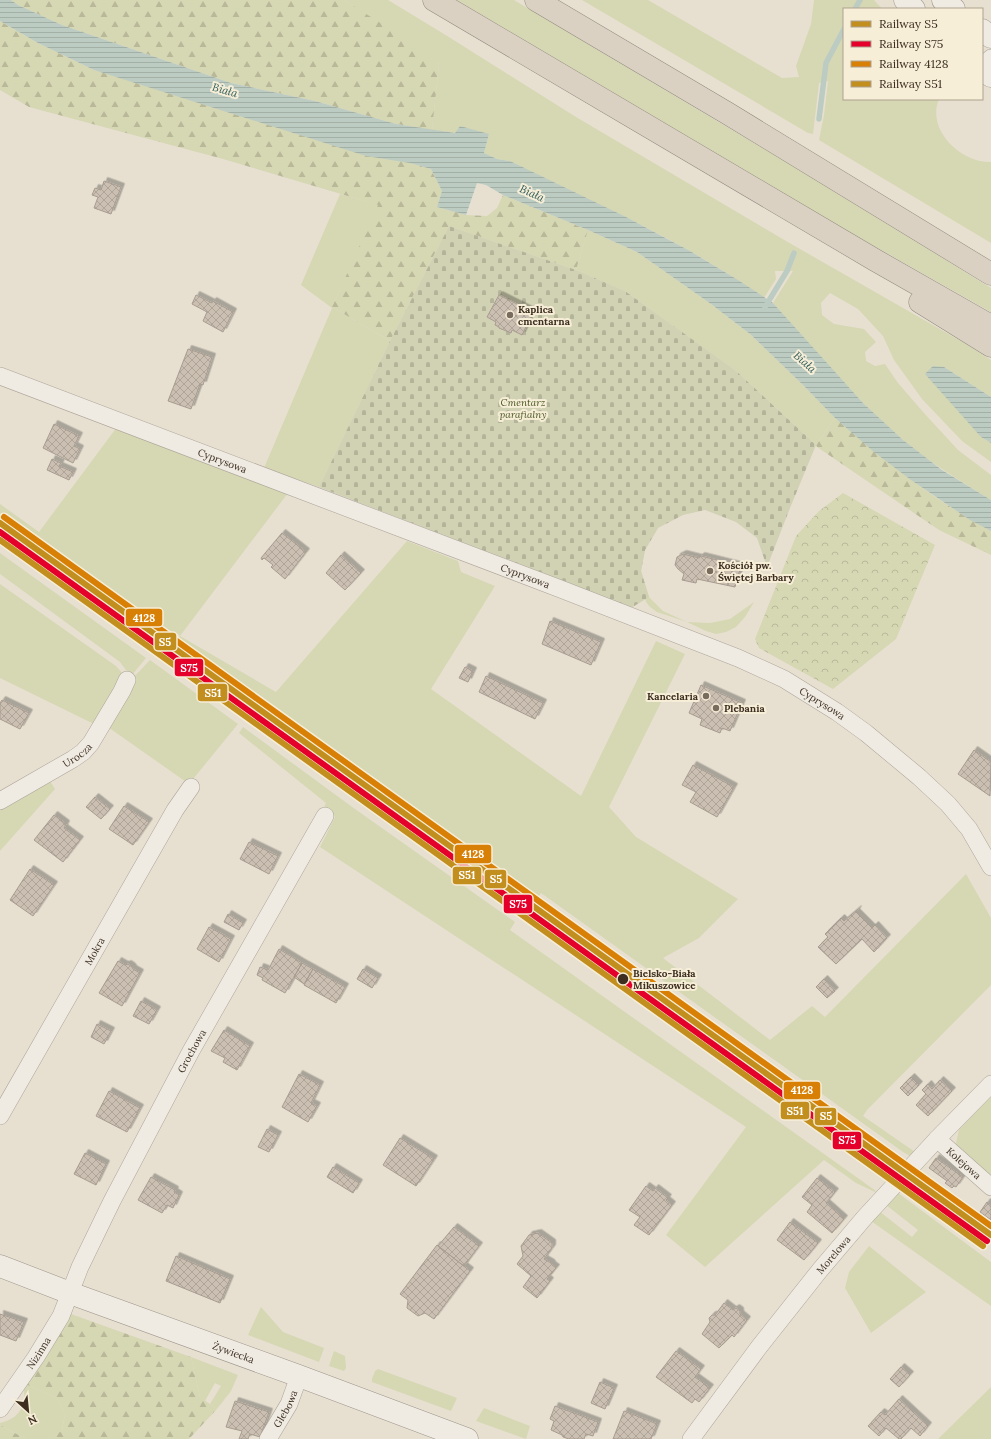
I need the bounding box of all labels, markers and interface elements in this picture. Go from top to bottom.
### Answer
legend [843,8,983,100]
text: Railway S5 [879,16,938,31]
text: Railway S75 [879,36,943,51]
text: Railway 4128 [879,56,949,71]
text: Railway S51 [879,76,942,91]
water label: Biała [211,80,240,101]
water label: Biała [517,181,547,205]
place label: Kaplica cmentarna [518,303,571,328]
marker: Kaplica cmentarna [505,310,515,320]
water label: Biała [791,348,820,376]
park label: Cmentarz parafialny [499,396,547,421]
street label: Cyprysowa [196,446,249,476]
place label: Kościół pw. Świętej Barbary [718,559,794,584]
street label: Cyprysowa [499,561,552,591]
marker: Kościół pw. Świętej Barbary [705,566,715,576]
line badge: 4128 [125,608,163,627]
text: 4128 [133,611,155,625]
line badge: S5 [154,632,177,651]
text: S5 [159,635,171,649]
line badge: S75 [174,658,204,677]
text: S75 [180,661,198,675]
line badge: S51 [197,683,228,702]
street label: Cyprysowa [797,684,848,723]
text: S51 [205,686,222,700]
place label: Kancelaria [647,690,699,703]
marker: Kancelaria [701,691,711,701]
place label: Plebania [724,702,765,715]
marker: Plebania [711,703,721,713]
street label: Urocza [61,740,95,770]
line badge: 4128 [454,844,492,864]
text: 4128 [462,847,484,861]
line badge: S51 [452,866,482,885]
text: S51 [459,868,476,882]
line badge: S5 [484,869,507,889]
text: S5 [490,872,502,886]
line badge: S75 [503,894,533,914]
text: S75 [509,897,527,911]
street label: Mokra [82,935,108,967]
place label: Bielsko-Biała Mikuszowice [633,967,696,992]
marker: Bielsko-Biała Mikuszowice [616,972,630,986]
street label: Grochowa [175,1027,209,1075]
line badge: 4128 [783,1081,821,1100]
text: 4128 [791,1083,813,1097]
line badge: S51 [780,1101,810,1120]
text: S51 [787,1104,804,1118]
line badge: S5 [814,1107,837,1126]
text: S5 [820,1109,832,1123]
line badge: S75 [832,1131,862,1150]
text: S75 [838,1133,856,1147]
street label: Kolejowa [943,1144,984,1182]
street label: Morelowa [814,1233,853,1277]
street label: Nizinna [24,1335,54,1372]
street label: Żywiecka [211,1339,256,1366]
street label: Glebowa [270,1388,300,1430]
north arrow [8,1391,48,1431]
text: N [25,1412,40,1428]

